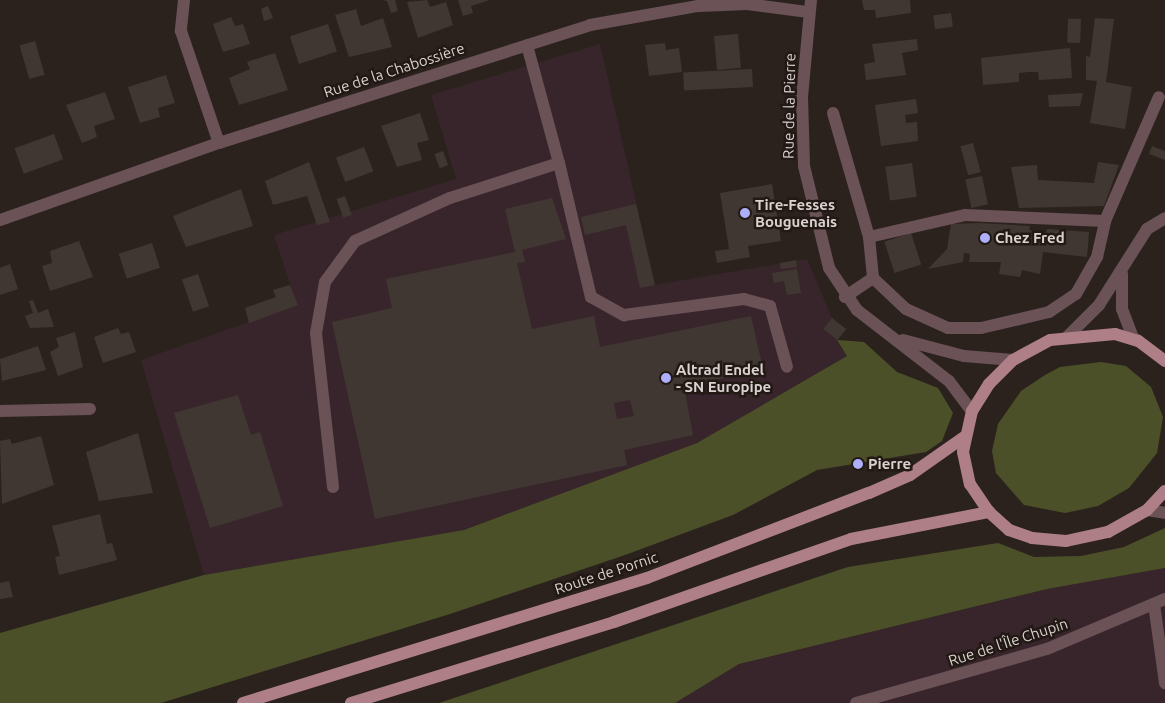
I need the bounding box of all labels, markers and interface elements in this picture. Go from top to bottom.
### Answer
street label: Rue de la Chabossière [321,39,467,101]
street label: Rue de la Pierre [779,53,799,159]
place label: Tire-Fesses Bouguenais [755,195,837,230]
marker: Tire-Fesses Bouguenais [739,207,751,219]
place label: Chez Fred [995,229,1065,247]
marker: Chez Fred [979,232,991,244]
place label: Altrad Endel - SN Europipe [676,360,771,395]
marker: Altrad Endel - SN Europipe [660,372,672,384]
place label: Pierre [868,455,911,473]
marker: Pierre [852,458,864,470]
street label: Route de Pornic [552,548,660,598]
street label: Rue de l'Île Chupin [946,614,1070,670]

